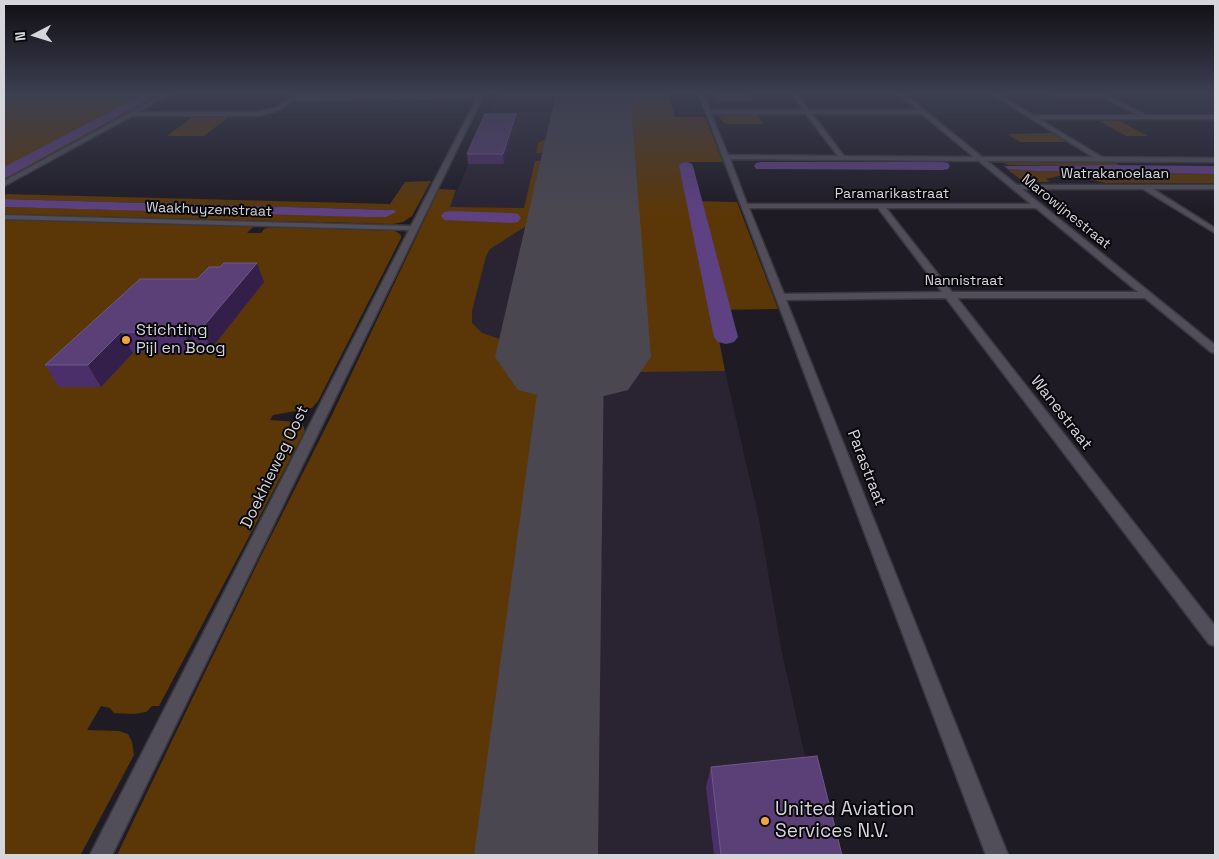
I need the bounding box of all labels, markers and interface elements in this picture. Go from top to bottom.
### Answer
north arrow [10,10,60,60]
text: N [11,31,29,42]
street label: Watrakanoelaan [1061,166,1169,182]
street label: Marowijnestraat [1018,171,1114,253]
street label: Paramarikastraat [835,186,949,202]
street label: Waakhuyzenstraat [146,199,272,221]
street label: Nannistraat [925,273,1003,289]
place label: Stichting Pijl en Boog [136,321,226,359]
marker: Stichting Pijl en Boog [120,334,132,346]
street label: Wanestraat [1026,372,1096,454]
street label: Doekhieweg Oost [237,402,313,532]
street label: Parastraat [843,427,889,509]
place label: United Aviation Services N.V. [775,799,914,843]
marker: United Aviation Services N.V. [759,815,771,827]

